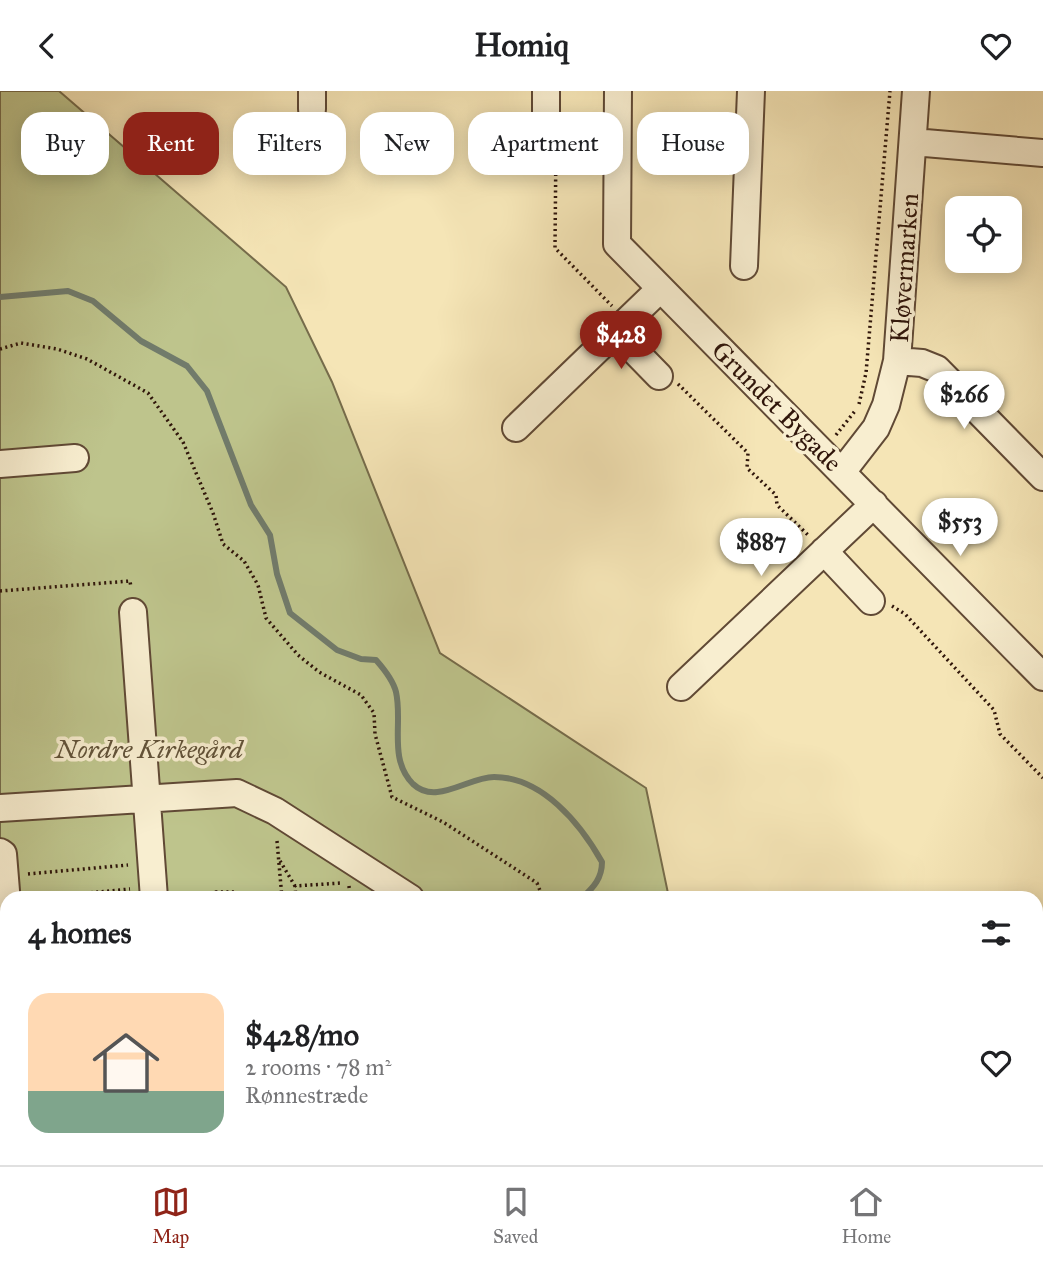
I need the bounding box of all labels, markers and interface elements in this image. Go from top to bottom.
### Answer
text: Homiq [474,26,569,65]
icon: back [28,27,66,65]
icon: heart [977,27,1015,65]
chip: Buy [21,112,109,175]
chip: Rent [123,112,219,175]
chip: Filters [233,112,346,175]
chip: New [360,112,454,175]
chip: Apartment [468,112,623,175]
chip: House [637,112,749,175]
street label: Kløvermarken [883,192,925,344]
map controls [945,196,1022,273]
button: locate [945,196,1022,273]
pin: $428 [580,311,662,371]
text: $428 [596,320,646,348]
street label: Grundet Bygade [705,334,849,478]
pin: $266 [923,371,1005,431]
text: $266 [940,380,988,408]
pin: $553 [919,498,1001,558]
text: $553 [938,507,982,535]
pin: $887 [720,519,802,578]
text: $887 [736,527,786,555]
park label: Nordre Kirkegård [53,733,244,765]
icon: filters [977,914,1015,952]
text: 4 homes [28,915,132,951]
text: $428/mo [245,1017,359,1053]
icon: home [84,1021,168,1105]
icon: heart [977,1044,1015,1082]
text: 2 rooms · 78 m² [245,1053,391,1081]
text: Rønnestræde [245,1081,368,1109]
tab: Map [152,1183,190,1248]
tab: Saved [493,1183,538,1248]
tab: Home [842,1183,891,1248]

